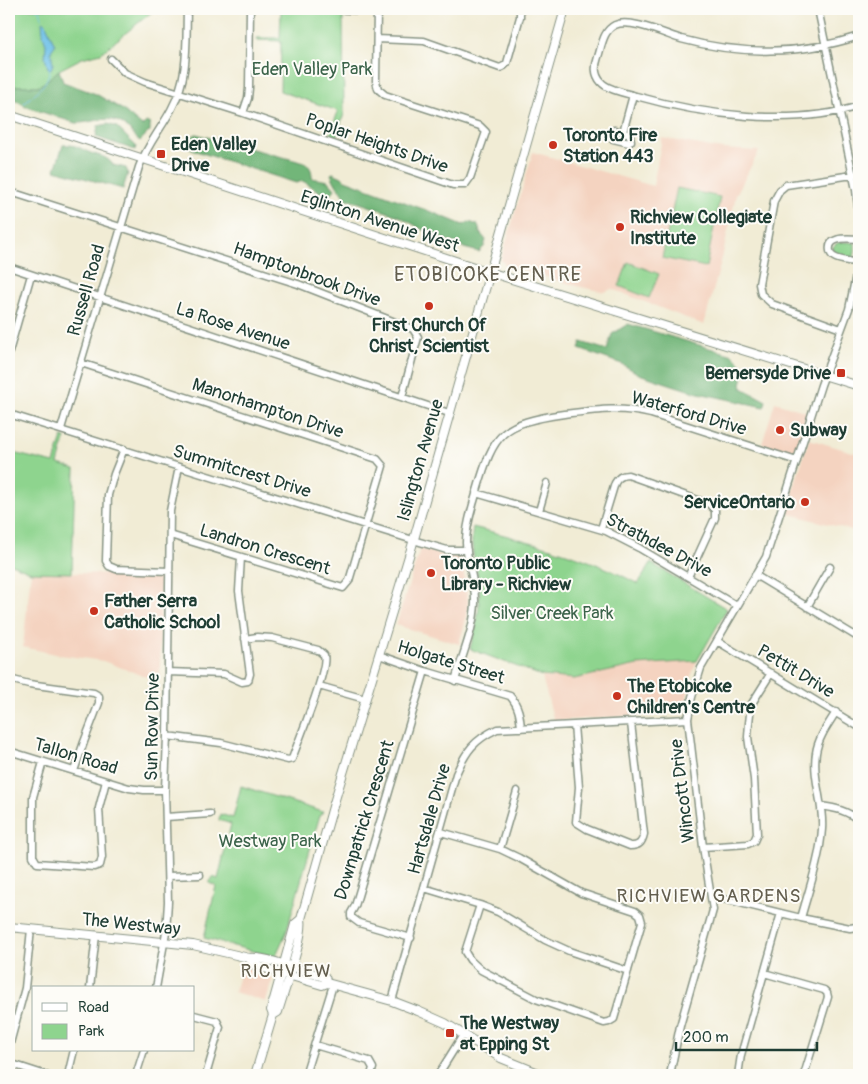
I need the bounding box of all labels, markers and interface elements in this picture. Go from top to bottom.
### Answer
park label: Eden Valley Park [252,58,373,81]
street label: Poplar Heights Drive [302,108,451,179]
place label: Toronto Fire Station 443 [562,124,658,168]
place label: Eden Valley Drive [171,133,257,177]
marker: Toronto Fire Station 443 [547,139,559,151]
marker: Eden Valley Drive [155,148,167,160]
street label: Eglinton Avenue West [298,185,463,258]
place label: Richview Collegiate Institute [630,206,773,250]
marker: Richview Collegiate Institute [614,221,626,233]
street label: Hamptonbrook Drive [230,237,384,312]
street label: Russell Road [62,242,111,339]
district label: ETOBICOKE CENTRE [394,262,582,287]
street label: La Rose Avenue [173,297,293,356]
marker: First Church Of Christ, Scientist [423,300,435,312]
place label: First Church Of Christ, Scientist [369,314,490,358]
place label: Bemersyde Drive [705,362,832,385]
marker: Bemersyde Drive [835,367,847,379]
street label: Manorhampton Drive [189,373,347,444]
street label: Waterford Drive [629,386,749,441]
street label: Islington Avenue [392,396,449,524]
place label: Subway [790,419,847,442]
marker: Subway [774,424,786,436]
street label: Summitcrest Drive [170,440,314,503]
place label: ServiceOntario [684,491,795,514]
marker: ServiceOntario [799,496,811,508]
street label: Strathdee Drive [602,508,716,583]
street label: Landron Crescent [197,519,334,581]
place label: Toronto Public Library - Richview [440,552,572,596]
marker: Toronto Public Library - Richview [425,567,437,579]
place label: Father Serra Catholic School [104,590,221,634]
park label: Silver Creek Park [490,602,614,625]
marker: Father Serra Catholic School [88,605,100,617]
street label: Holgate Street [394,635,508,690]
street label: Pettit Drive [753,639,839,704]
street label: Sun Row Drive [140,673,165,781]
place label: The Etobicoke Children's Centre [626,675,756,719]
marker: The Etobicoke Children's Centre [611,690,623,702]
street label: Tallon Road [31,733,121,780]
street label: Downpatrick Crescent [329,737,400,903]
street label: Wincott Drive [665,738,700,844]
street label: Hartsdale Drive [403,761,456,877]
park label: Westway Park [218,830,322,853]
district label: RICHVIEW GARDENS [616,884,802,908]
street label: The Westway [81,908,182,941]
district label: RICHVIEW [241,959,331,983]
legend [32,986,195,1052]
text: Road [78,998,109,1017]
place label: The Westway at Epping St [459,1012,559,1056]
scale bar [676,1019,817,1051]
text: Park [78,1022,105,1041]
marker: The Westway at Epping St [444,1027,456,1039]
text: 200 m [683,1028,728,1047]

